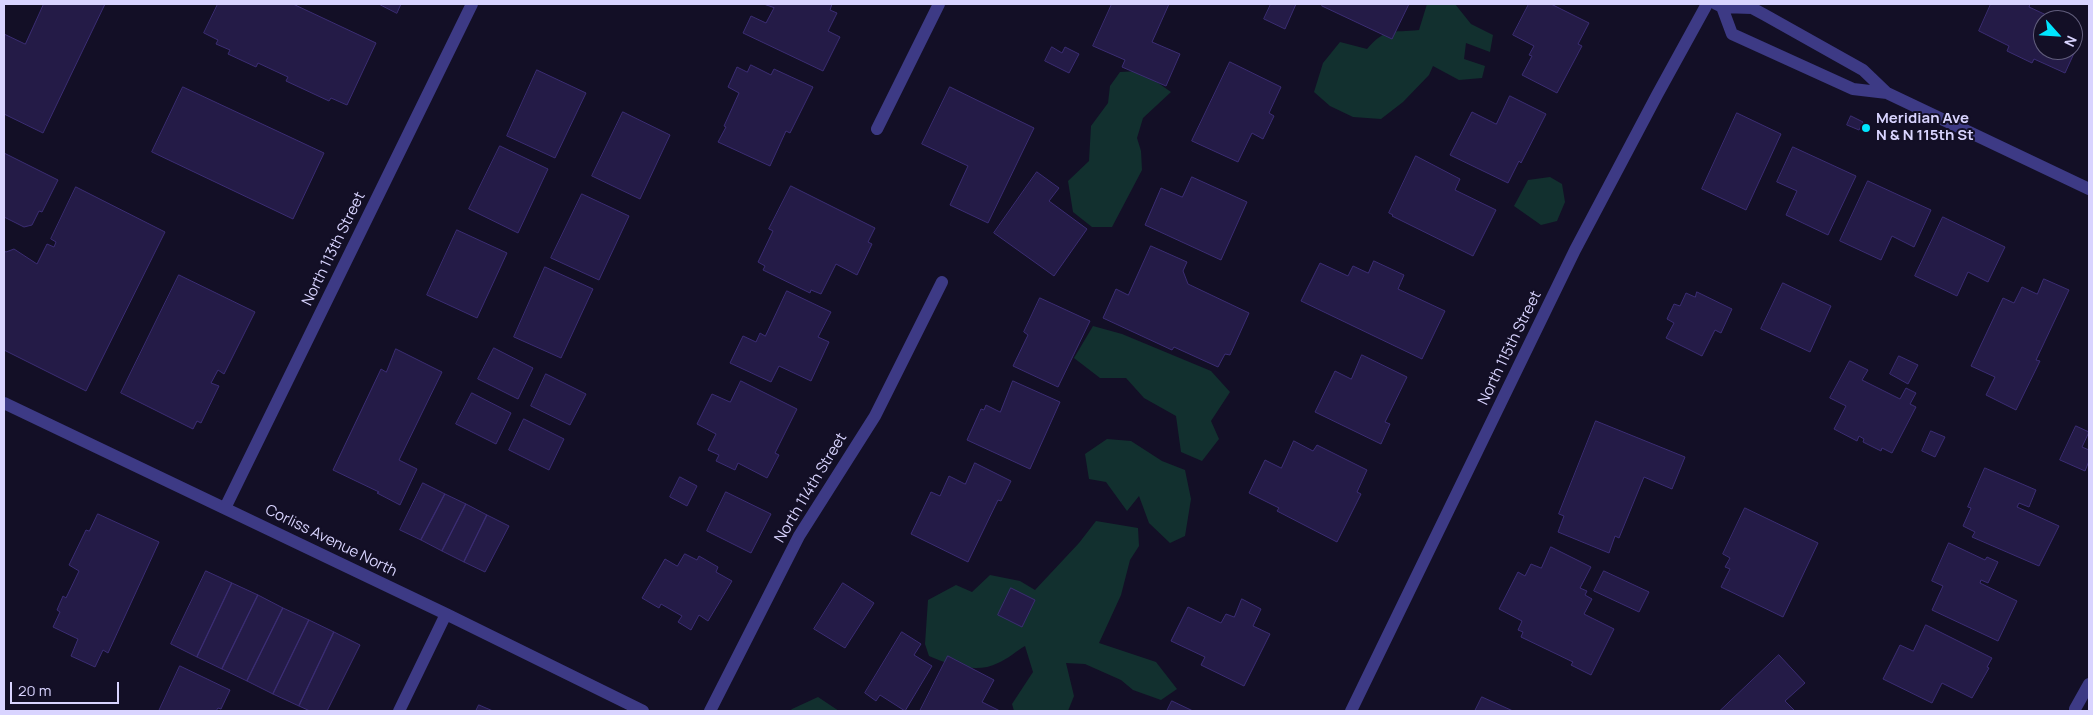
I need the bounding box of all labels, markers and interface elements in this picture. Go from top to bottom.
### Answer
north arrow [2033,10,2083,60]
text: N [2060,33,2082,50]
place label: Meridian Ave N & N 115th St [1876,110,1974,145]
marker: Meridian Ave N & N 115th St [1860,122,1872,134]
street label: North 113th Street [299,189,369,309]
street label: North 115th Street [1475,288,1545,408]
street label: North 114th Street [771,430,851,546]
street label: Corliss Avenue North [262,501,400,581]
scale bar [12,672,121,704]
text: 20 m [18,680,51,701]

